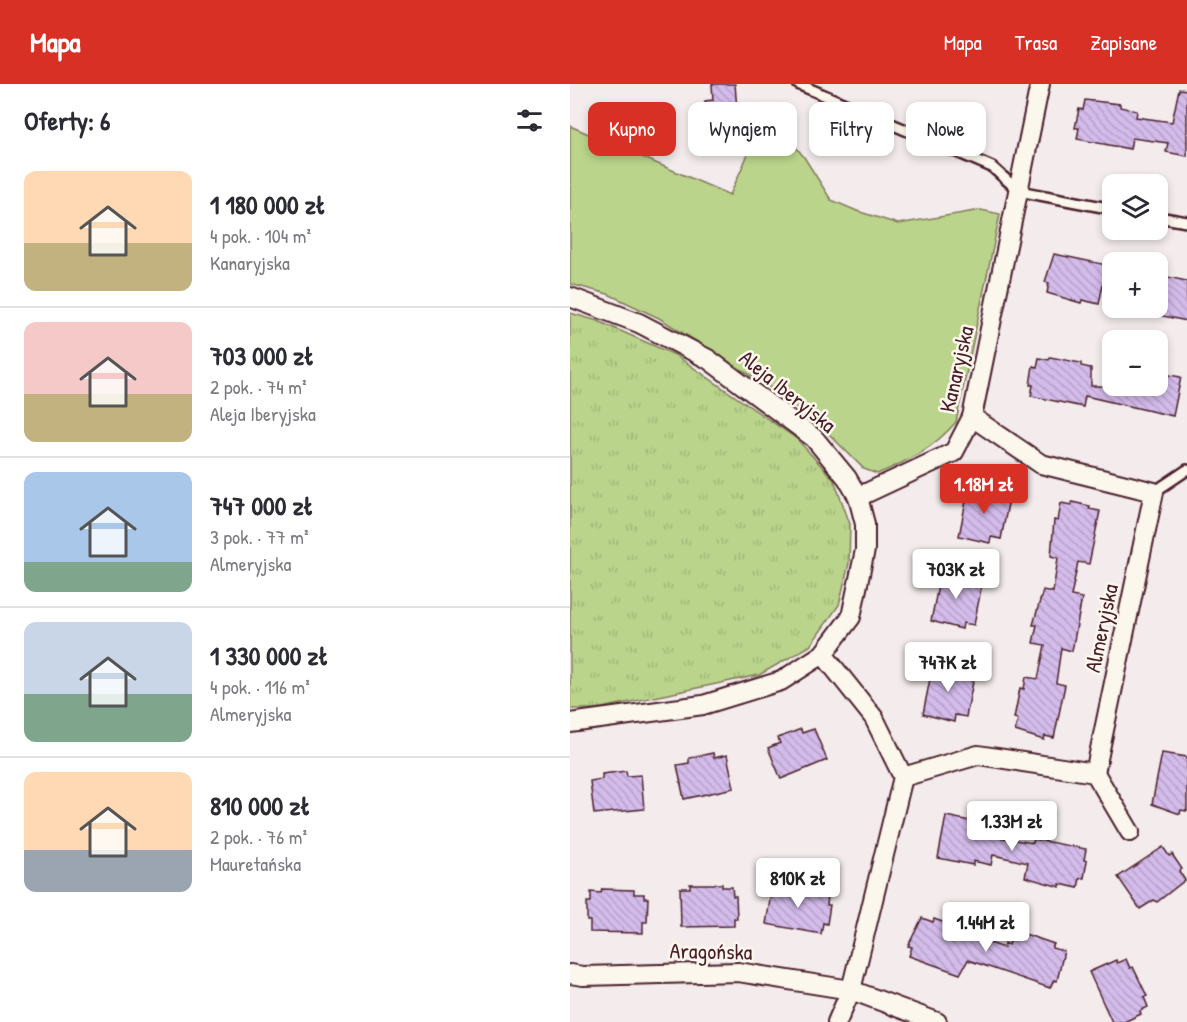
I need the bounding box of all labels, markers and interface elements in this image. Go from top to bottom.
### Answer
text: Mapa [30,23,81,61]
text: Mapa [944,28,982,57]
text: Trasa [1015,28,1057,57]
text: Zapisane [1090,28,1157,57]
chip: Kupno [588,102,676,156]
chip: Wynajem [688,102,797,156]
chip: Filtry [809,102,894,156]
chip: Nowe [906,102,986,156]
text: Oferty: 6 [24,103,110,138]
icon: filters [513,104,546,137]
map controls [1102,174,1168,396]
button: layers [1102,174,1168,240]
text: 1 180 000 zł [210,187,326,222]
icon: home [72,195,144,267]
text: 4 pok. · 104 m² [210,222,311,249]
text: Kanaryjska [210,249,290,276]
button: + [1102,252,1168,318]
street label: Kanaryjska [932,322,981,415]
button: − [1102,330,1168,396]
text: 703 000 zł [210,338,314,373]
street label: Aleja Iberyjska [733,343,843,440]
icon: home [72,346,144,418]
text: 2 pok. · 74 m² [210,373,307,400]
text: Aleja Iberyjska [210,400,316,427]
pin: 1.18M zł [922,464,1046,515]
text: 1.18M zł [954,470,1014,497]
text: 747 000 zł [210,488,313,523]
icon: home [72,496,144,568]
text: 3 pok. · 77 m² [210,523,309,550]
pin: 703K zł [901,549,1011,600]
text: Almeryjska [210,550,291,577]
text: 703K zł [926,555,986,582]
street label: Almeryjska [1077,581,1125,675]
text: 1 330 000 zł [210,638,328,673]
pin: 747K zł [893,642,1003,693]
icon: home [72,646,144,718]
text: 747K zł [919,648,977,675]
text: 4 pok. · 116 m² [210,673,310,700]
text: Almeryjska [210,700,291,727]
text: 810 000 zł [210,788,310,823]
icon: home [72,796,144,868]
pin: 1.33M zł [950,801,1074,852]
text: 1.33M zł [981,807,1043,834]
text: 2 pok. · 76 m² [210,823,307,850]
text: Mauretańska [210,850,301,877]
pin: 810K zł [743,858,853,909]
text: 810K zł [770,864,826,891]
pin: 1.44M zł [924,902,1048,953]
text: 1.44M zł [956,908,1016,935]
street label: Aragońska [669,935,753,967]

